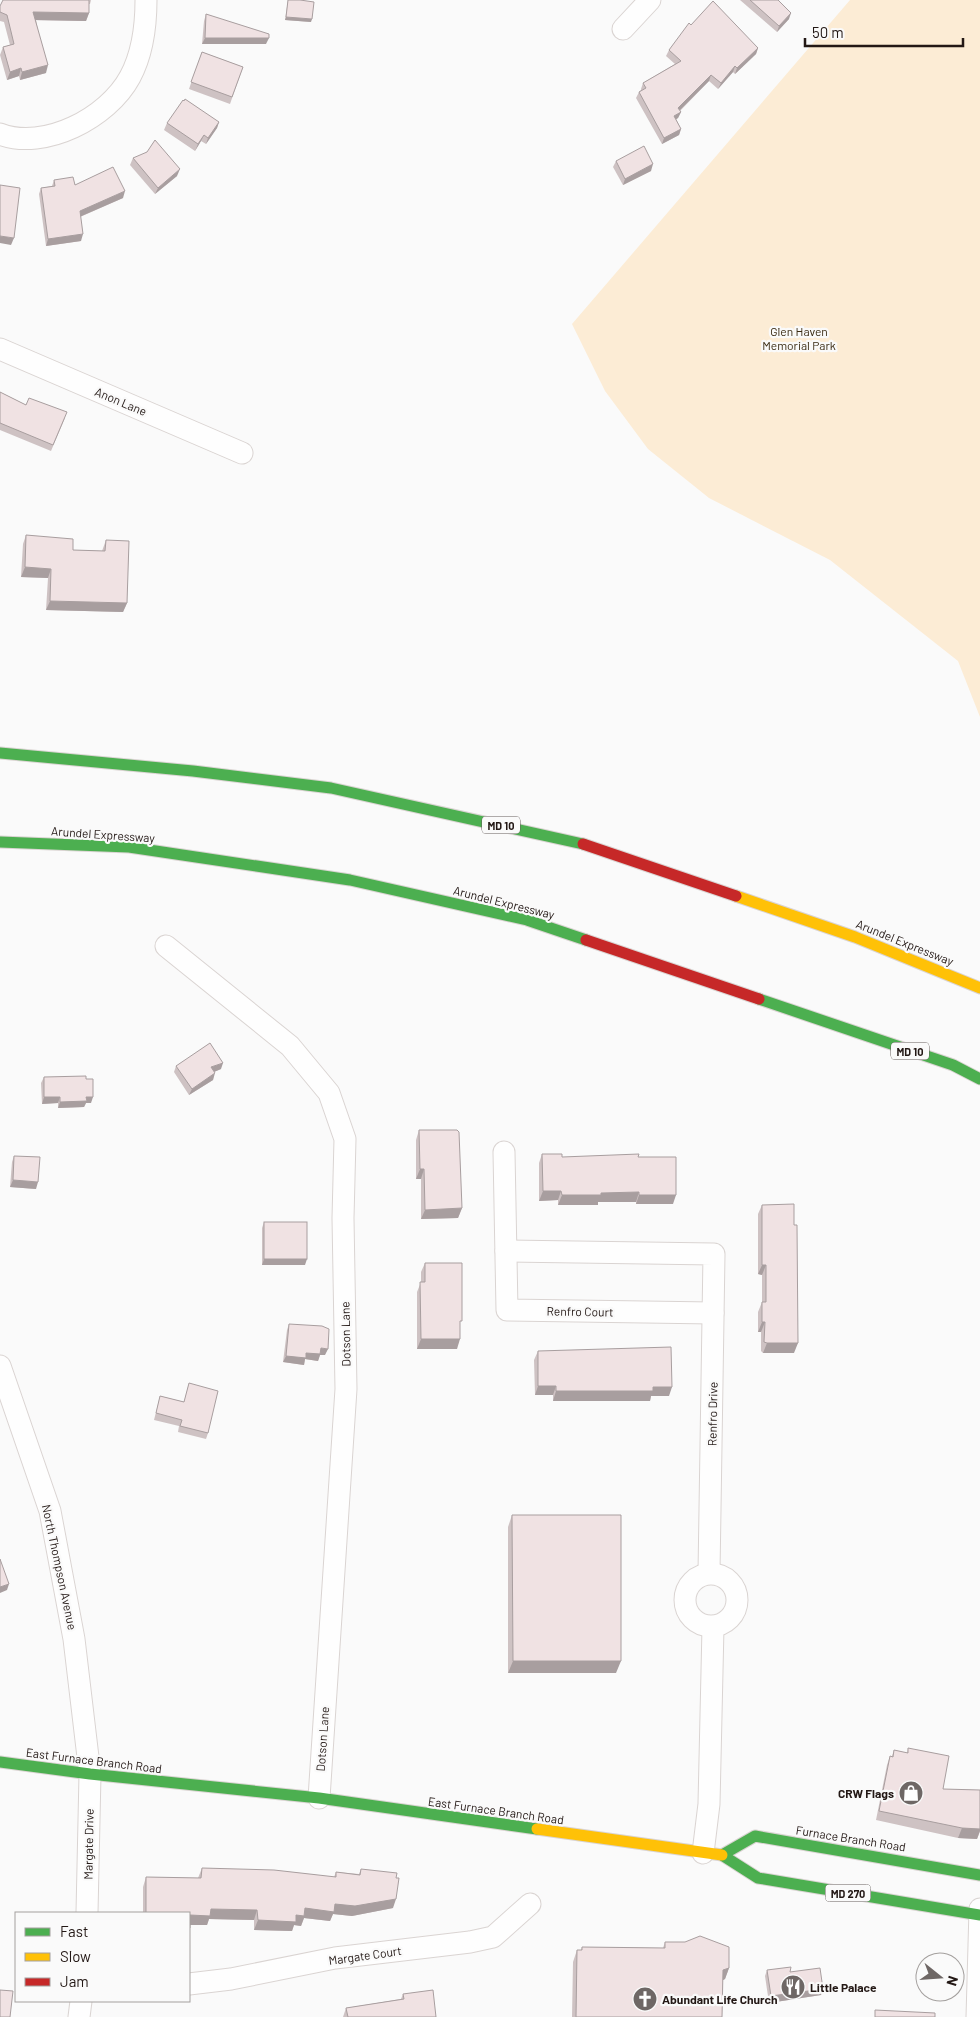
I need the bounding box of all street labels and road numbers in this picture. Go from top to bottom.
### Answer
street label: Anon Lane [93,384,149,418]
road number: MD 10 [482,816,520,834]
street label: Arundel Expressway [51,823,156,845]
street label: Arundel Expressway [452,883,557,921]
street label: Arundel Expressway [854,916,956,968]
road number: MD 10 [891,1042,929,1060]
street label: Dotson Lane [337,1301,353,1367]
street label: Renfro Court [546,1303,614,1319]
street label: Renfro Drive [704,1382,720,1446]
street label: North Thompson Avenue [40,1503,80,1631]
street label: Dotson Lane [313,1706,331,1772]
street label: East Furnace Branch Road [25,1745,163,1775]
street label: East Furnace Branch Road [427,1794,565,1826]
street label: Margate Drive [80,1808,96,1880]
street label: Furnace Branch Road [795,1822,907,1854]
road number: MD 270 [826,1885,870,1902]
street label: Margate Court [328,1943,402,1967]

